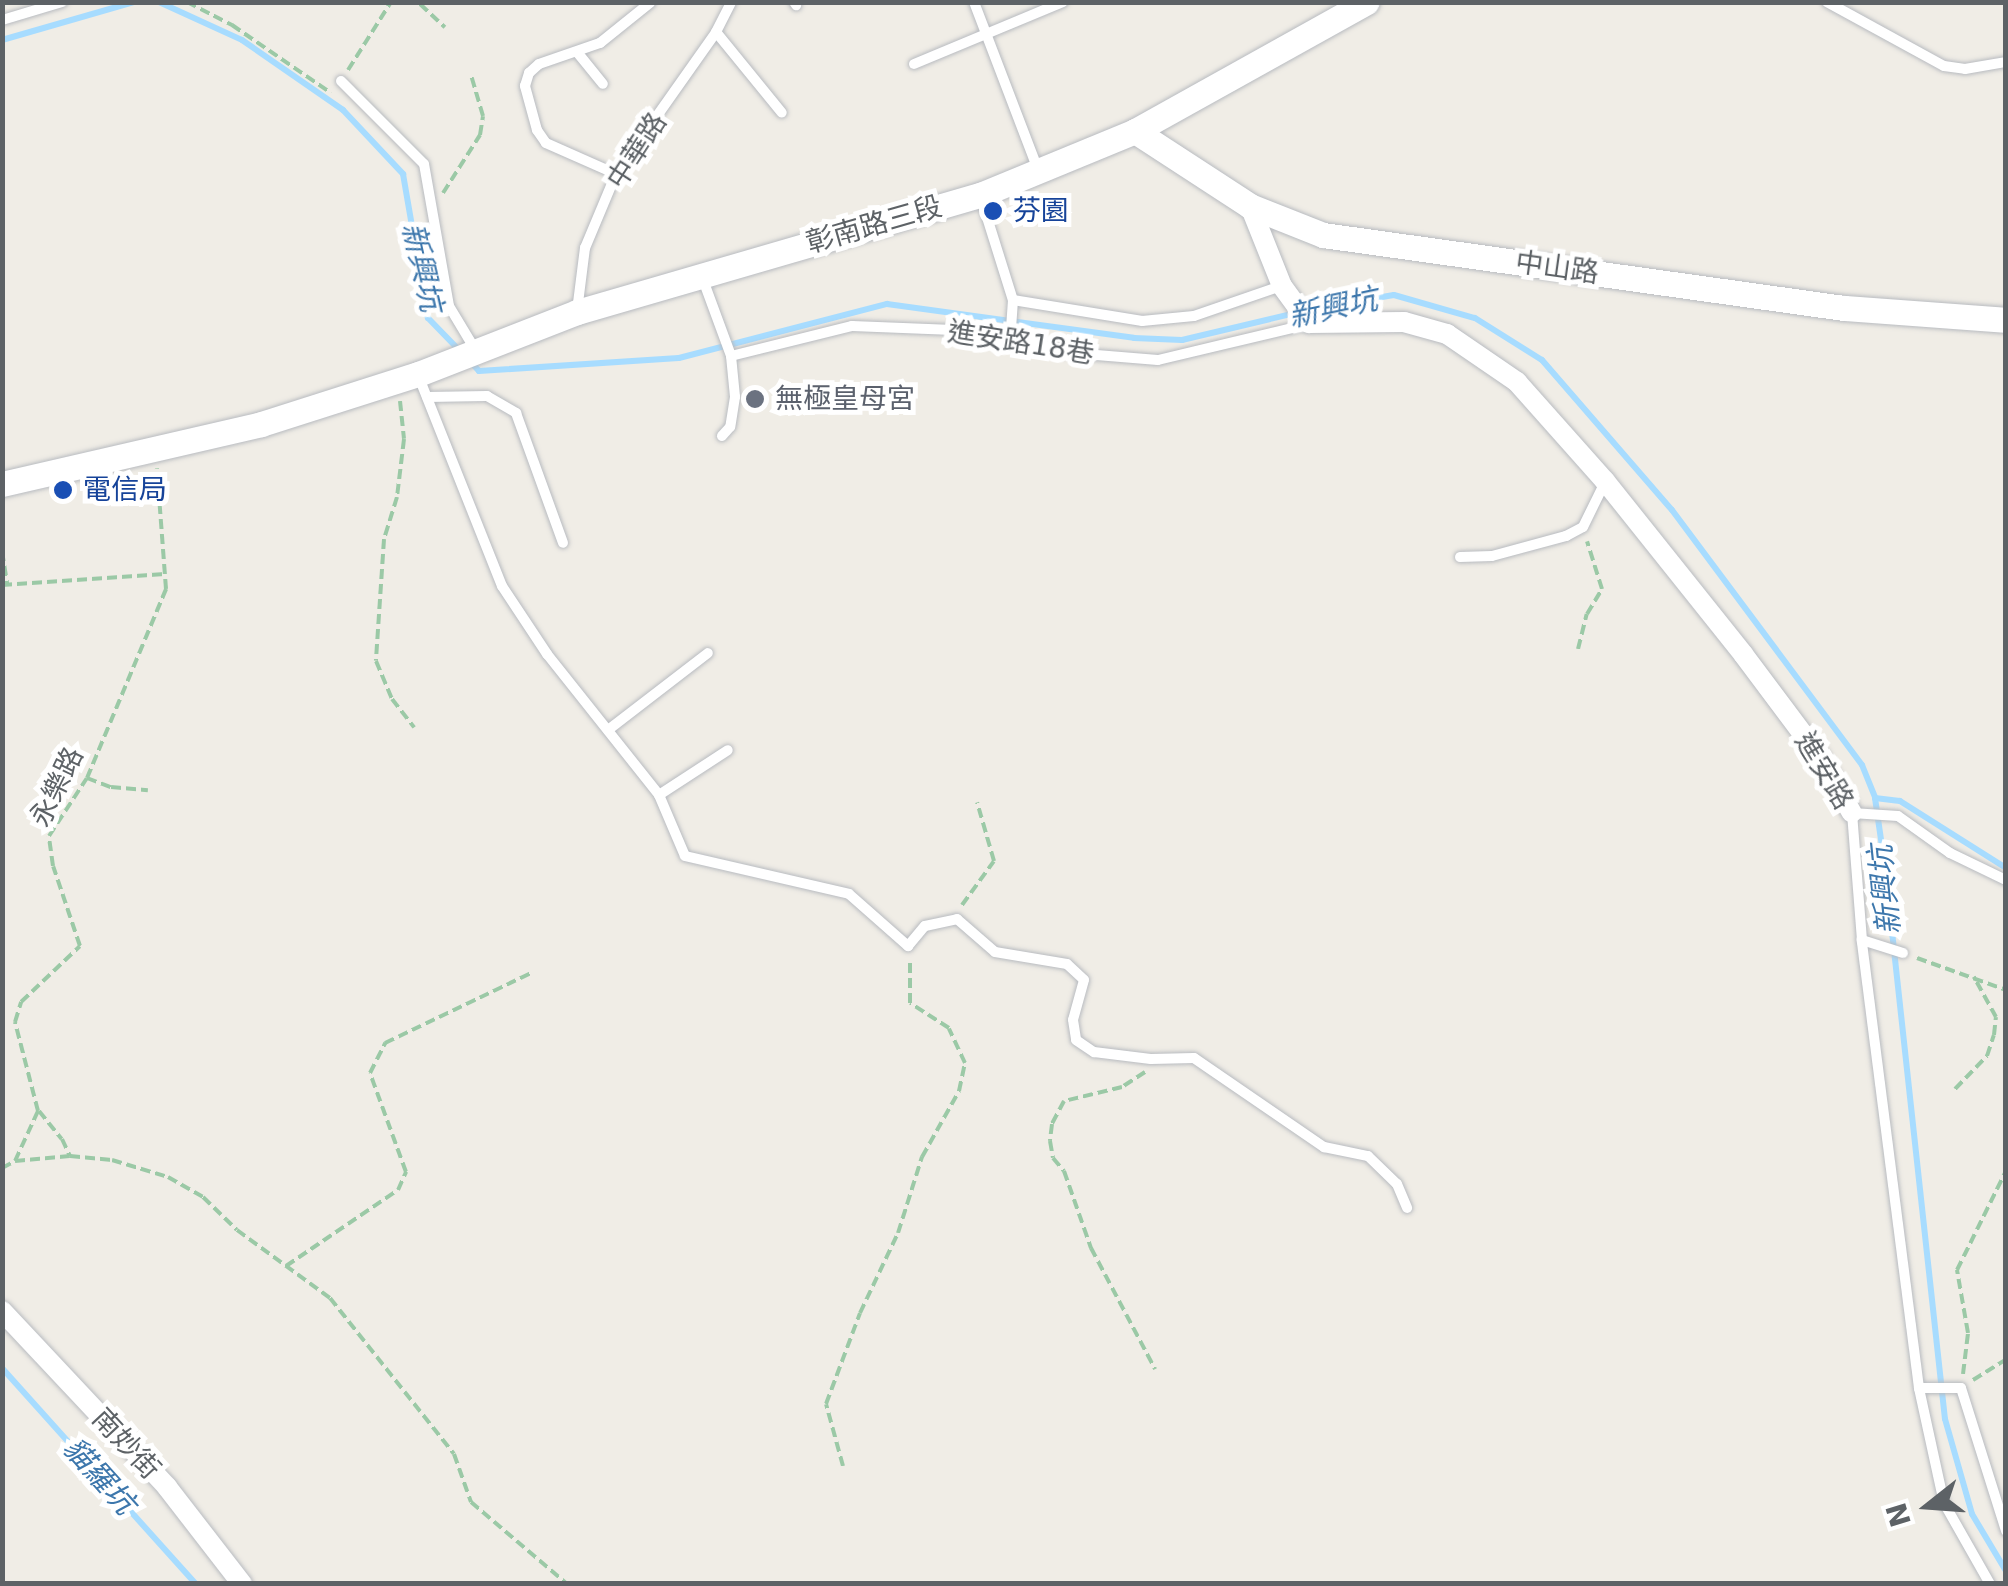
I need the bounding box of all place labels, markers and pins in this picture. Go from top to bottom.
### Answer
place label: 芬園 [1013,194,1069,228]
marker: 芬園 [982,200,1004,222]
place label: 無極皇母宮 [775,382,915,416]
marker: 無極皇母宮 [744,388,766,410]
place label: 電信局 [83,473,167,507]
marker: 電信局 [52,479,74,501]

